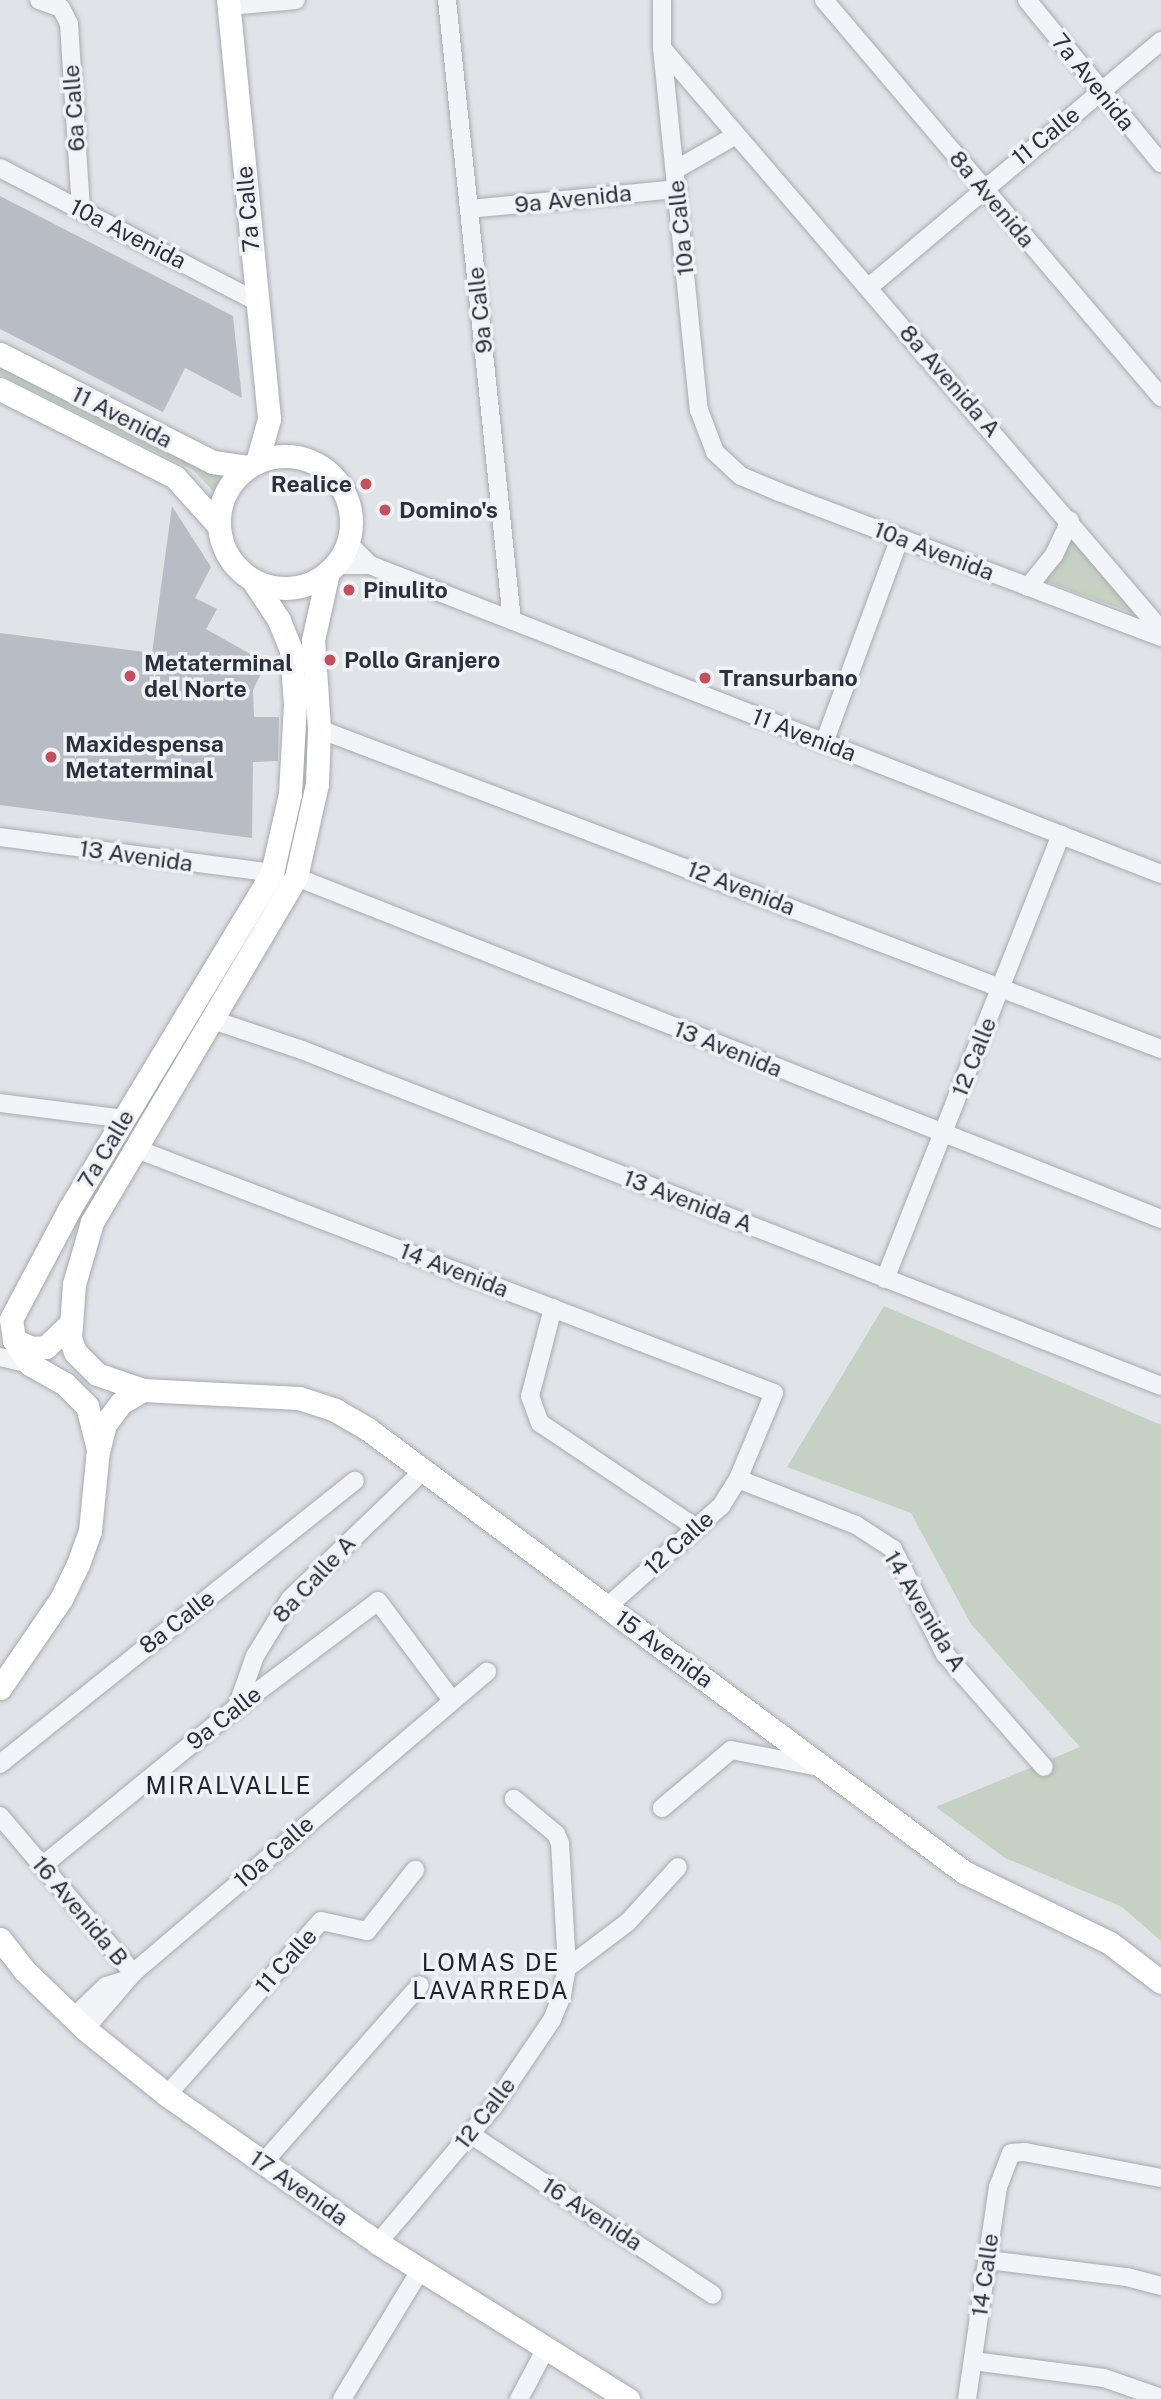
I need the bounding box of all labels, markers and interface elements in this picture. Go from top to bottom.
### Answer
street label: 7a Avenida [1046,28,1140,136]
street label: 6a Calle [57,64,91,152]
street label: 11 Calle [1007,100,1085,172]
street label: 8a Avenida [944,145,1040,253]
street label: 7a Calle [230,165,266,253]
street label: 9a Avenida [513,179,633,219]
street label: 10a Calle [662,179,700,277]
street label: 10a Avenida [65,193,191,275]
street label: 9a Calle [462,265,498,355]
street label: 8a Avenida A [894,319,1006,443]
street label: 11 Avenida [67,380,177,454]
place label: Realice [271,470,352,498]
marker: Realice [358,476,374,492]
place label: Domino's [399,496,498,524]
marker: Domino's [377,502,393,518]
street label: 10a Avenida [870,515,998,587]
place label: Pinulito [363,576,448,604]
marker: Pinulito [341,582,357,598]
place label: Pollo Granjero [344,646,500,674]
place label: Metaterminal del Norte [144,649,293,703]
marker: Pollo Granjero [322,652,338,668]
place label: Transurbano [719,664,858,692]
marker: Metaterminal del Norte [122,668,138,684]
marker: Transurbano [697,670,713,686]
street label: 11 Avenida [748,703,860,767]
place label: Maxidespensa Metaterminal [65,730,224,784]
marker: Maxidespensa Metaterminal [43,749,59,765]
street label: 13 Avenida [78,834,194,878]
street label: 12 Avenida [683,855,799,921]
street label: 12 Calle [946,1013,1002,1101]
street label: 13 Avenida [670,1015,786,1083]
street label: 7a Calle [72,1105,140,1193]
street label: 13 Avenida A [620,1164,756,1238]
street label: 14 Avenida [396,1237,512,1303]
street label: 12 Calle [639,1505,719,1581]
street label: 8a Calle A [267,1530,361,1628]
street label: 14 Avenida A [878,1546,972,1676]
street label: 8a Calle [134,1584,220,1660]
street label: 15 Avenida [610,1604,718,1694]
street label: 9a Calle [181,1680,267,1756]
district label: MIRALVALLE [147,1772,311,1800]
street label: 10a Calle [229,1810,319,1894]
street label: 16 Avenida B [26,1850,134,1972]
street label: 11 Calle [249,1923,323,1999]
district label: LOMAS DE LAVARREDA [413,1949,569,2005]
street label: 12 Calle [449,2072,521,2154]
street label: 17 Avenida [245,2144,353,2232]
street label: 16 Avenida [537,2171,647,2257]
street label: 14 Calle [965,2232,1005,2318]

